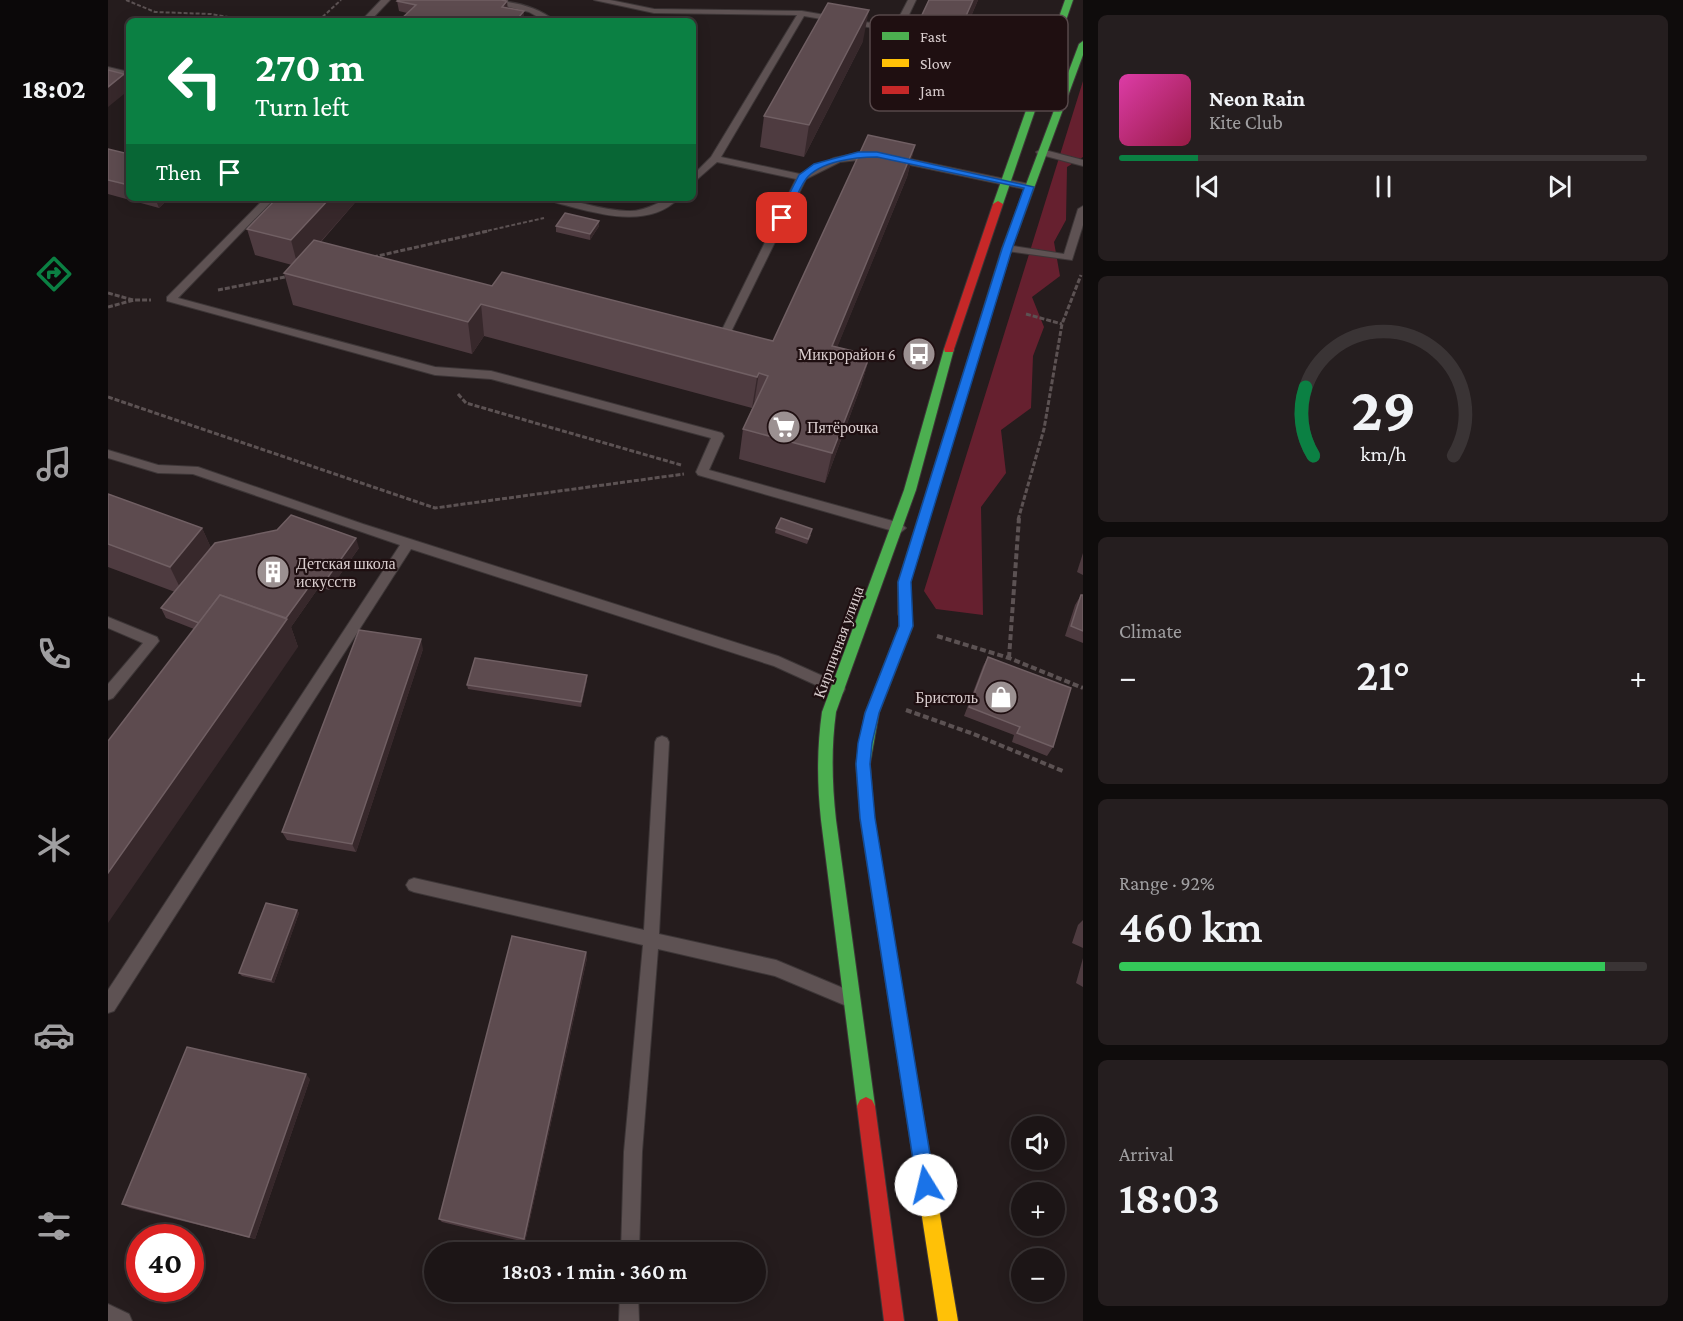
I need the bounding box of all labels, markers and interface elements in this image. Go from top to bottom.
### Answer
legend [870,15,1068,111]
text: Fast [920,28,947,45]
icon: left [156,42,234,120]
text: 270 m [255,43,364,90]
text: Slow [920,55,952,72]
text: 18:02 [22,74,86,104]
text: Jam [918,82,945,100]
text: Neon Rain [1209,86,1305,111]
text: Turn left [255,92,349,122]
text: Kite Club [1209,111,1283,133]
icon: arrive [213,156,246,189]
text: Then [156,160,201,185]
icon: previous [1191,170,1224,203]
icon: pause [1367,170,1400,203]
icon: next [1543,170,1576,203]
pin [756,192,807,243]
icon: arrive [765,201,798,234]
icon: directions [33,253,75,295]
bus stop icon: Микрорайон 6 [901,336,937,372]
place label: Микрорайон 6 [798,346,896,364]
text: 29 [1350,374,1416,443]
supermarket icon: Пятёрочка [766,409,802,445]
place label: Пятёрочка [807,419,878,437]
icon: music [33,443,75,485]
text: km/h [1360,443,1407,467]
building icon: Детская школа искусств [255,554,291,590]
place label: Детская школа искусств [296,555,396,591]
street label: Кирпичная улица [810,584,868,701]
text: Climate [1119,620,1182,642]
icon: phone [33,633,75,675]
text: 21° [1356,650,1410,700]
text: − [1119,658,1136,695]
text: + [1630,658,1647,695]
shop icon: Бристоль [983,679,1019,715]
place label: Бристоль [915,689,978,707]
icon: climate [33,824,75,866]
text: Range · 92% [1119,872,1215,894]
text: 460 km [1119,902,1263,952]
icon: car [33,1014,75,1056]
map controls [1011,1116,1065,1302]
button: sound [1011,1116,1065,1170]
text: Arrival [1119,1143,1173,1165]
position arrow [894,1153,958,1217]
text: 18:03 [1119,1173,1220,1223]
button: + [1011,1182,1065,1236]
icon: filters [33,1205,75,1247]
speed limit sign: 40 [126,1224,204,1302]
button: − [1011,1248,1065,1302]
text: 18:03 · 1 min · 360 m [503,1259,687,1284]

